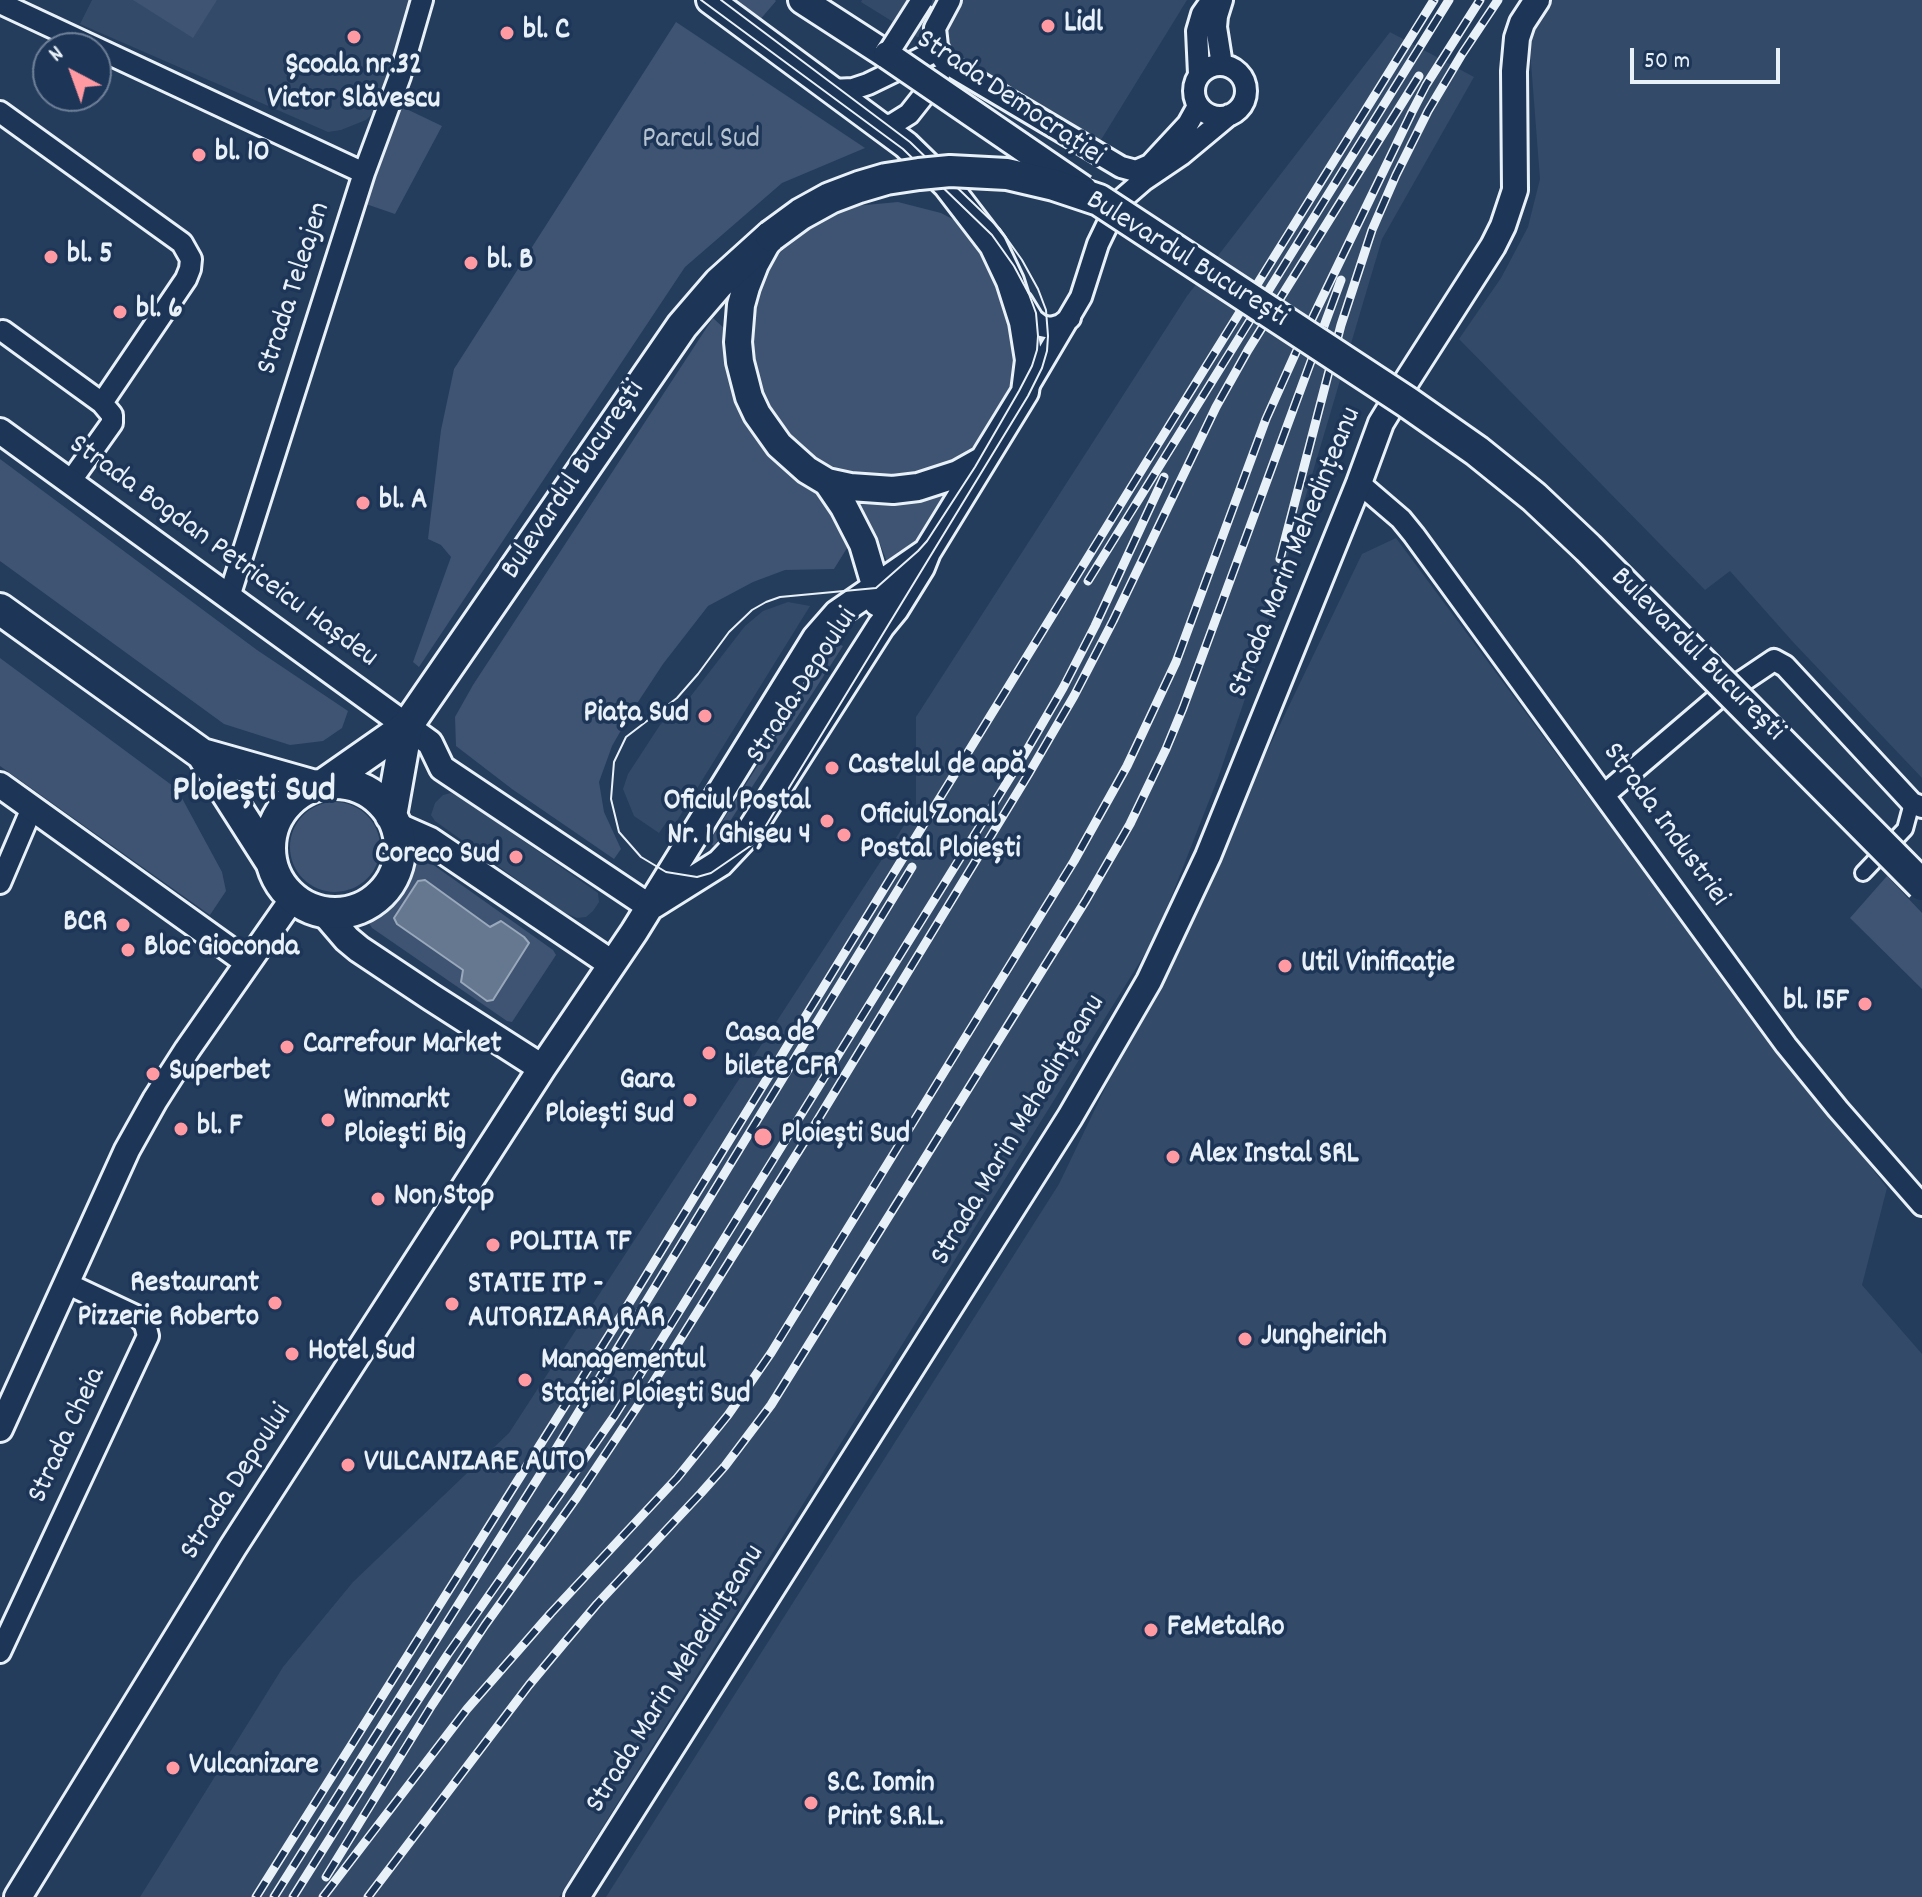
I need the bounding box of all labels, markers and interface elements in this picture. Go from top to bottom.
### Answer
place label: Lidl [1064,8,1103,44]
place label: bl. C [523,15,570,51]
marker: Lidl [1039,17,1057,35]
marker: bl. C [498,24,516,42]
street label: Strada Democrației [908,24,1110,176]
marker: Școala nr.32 Victor Slăvescu [345,28,363,46]
north arrow [32,32,112,112]
scale bar [1634,32,1784,82]
text: N [43,40,72,70]
text: 50 m [1644,45,1690,79]
place label: Școala nr.32 Victor Slăvescu [267,50,441,120]
park label: Parcul Sud [642,124,760,160]
place label: bl. 10 [215,137,270,173]
marker: bl. 10 [190,146,208,164]
street label: Bulevardul București [1078,184,1294,338]
street label: Strada Teleajen [251,198,341,380]
place label: bl. 5 [67,239,113,275]
place label: bl. B [487,245,533,281]
marker: bl. 5 [42,248,60,266]
marker: bl. B [462,254,480,272]
place label: bl. 6 [136,294,183,330]
marker: bl. 6 [111,303,129,321]
street label: Bulevardul București [495,375,655,587]
street label: Strada Marin Mehedințeanu [1222,403,1372,703]
street label: Strada Bogdan Petriceicu Hașdeu [60,429,384,677]
place label: bl. A [379,485,427,521]
marker: bl. A [354,494,372,512]
street label: Bulevardul București [1601,561,1791,751]
street label: Strada Depoului [740,602,868,772]
place label: Piața Sud [584,698,689,734]
marker: Piața Sud [696,707,714,725]
street label: Strada Industriei [1593,737,1735,915]
place label: Castelul de apă [848,750,1025,786]
marker: Castelul de apă [823,759,841,777]
district label: Ploiești Sud [172,771,336,817]
place label: Oficiul Postal Nr. 1 Ghișeu 4 [664,786,811,856]
place label: Oficiul Zonal Postal Ploiești [860,800,1021,870]
marker: Oficiul Postal Nr. 1 Ghișeu 4 [818,812,836,830]
marker: Oficiul Zonal Postal Ploiești [835,826,853,844]
place label: Coreco Sud [375,839,500,875]
marker: Coreco Sud [507,848,525,866]
place label: BCR [63,907,107,943]
marker: BCR [114,916,132,934]
place label: Bloc Gioconda [144,932,299,968]
marker: Bloc Gioconda [119,941,137,959]
place label: Util Vinificație [1301,948,1455,984]
marker: Util Vinificație [1276,957,1294,975]
place label: bl. 15F [1783,986,1849,1022]
street label: Strada Marin Mehedințeanu [925,989,1115,1273]
marker: bl. 15F [1856,995,1874,1013]
place label: Casa de bilete CFR [725,1018,838,1088]
place label: Carrefour Market [303,1029,502,1065]
marker: Carrefour Market [278,1038,296,1056]
marker: Casa de bilete CFR [700,1044,718,1062]
place label: Superbet [169,1056,271,1092]
marker: Superbet [144,1065,162,1083]
place label: Gara Ploiești Sud [545,1065,674,1136]
place label: Winmarkt Ploieşti Big [344,1085,466,1156]
marker: Gara Ploiești Sud [681,1091,699,1109]
place label: bl. F [197,1111,242,1147]
marker: Winmarkt Ploieşti Big [319,1111,337,1129]
place label: Ploiești Sud [781,1119,910,1155]
marker: bl. F [172,1120,190,1138]
marker: Ploiești Sud [752,1126,774,1148]
place label: Alex Instal SRL [1189,1139,1359,1175]
marker: Alex Instal SRL [1164,1148,1182,1166]
place label: Non Stop [394,1181,494,1217]
marker: Non Stop [369,1190,387,1208]
place label: POLITIA TF [509,1227,631,1263]
marker: POLITIA TF [484,1236,502,1254]
place label: Restaurant Pizzerie Roberto [78,1268,259,1338]
place label: STATIE ITP - AUTORIZARA RAR [468,1269,665,1340]
marker: Restaurant Pizzerie Roberto [266,1294,284,1312]
marker: STATIE ITP - AUTORIZARA RAR [443,1295,461,1313]
place label: Jungheirich [1261,1321,1387,1357]
marker: Jungheirich [1236,1330,1254,1348]
place label: Hotel Sud [308,1336,415,1372]
marker: Hotel Sud [283,1345,301,1363]
place label: Managementul Stației Ploiești Sud [541,1345,751,1416]
street label: Strada Cheia [22,1362,116,1510]
marker: Managementul Stației Ploiești Sud [516,1371,534,1389]
street label: Strada Depoului [174,1398,302,1568]
place label: VULCANIZARE AUTO [364,1447,585,1483]
marker: VULCANIZARE AUTO [339,1456,357,1474]
street label: Strada Marin Mehedințeanu [580,1539,774,1821]
place label: FeMetalRo [1167,1612,1285,1648]
marker: FeMetalRo [1142,1621,1160,1639]
place label: Vulcanizare [189,1750,319,1786]
marker: Vulcanizare [164,1759,182,1777]
place label: S.C. Iomin Print S.R.L. [827,1768,944,1838]
marker: S.C. Iomin Print S.R.L. [802,1794,820,1812]

